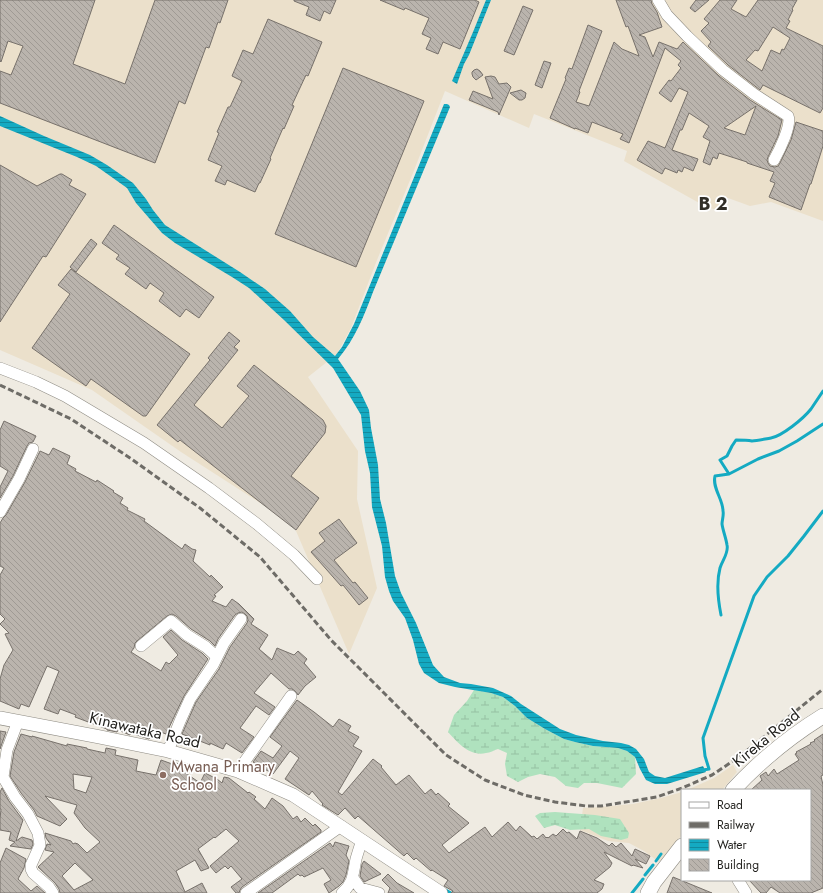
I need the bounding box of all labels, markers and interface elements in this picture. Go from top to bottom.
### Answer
district label: B 2 [698,191,728,217]
street label: Kireka Road [727,704,805,772]
street label: Kinawataka Road [87,706,203,754]
place label: Mwana Primary School [171,755,276,796]
marker: Mwana Primary School [158,770,168,780]
legend [681,789,811,881]
text: Road [717,796,743,814]
text: Railway [717,816,755,834]
text: Water [717,836,748,854]
text: Building [717,856,759,874]

